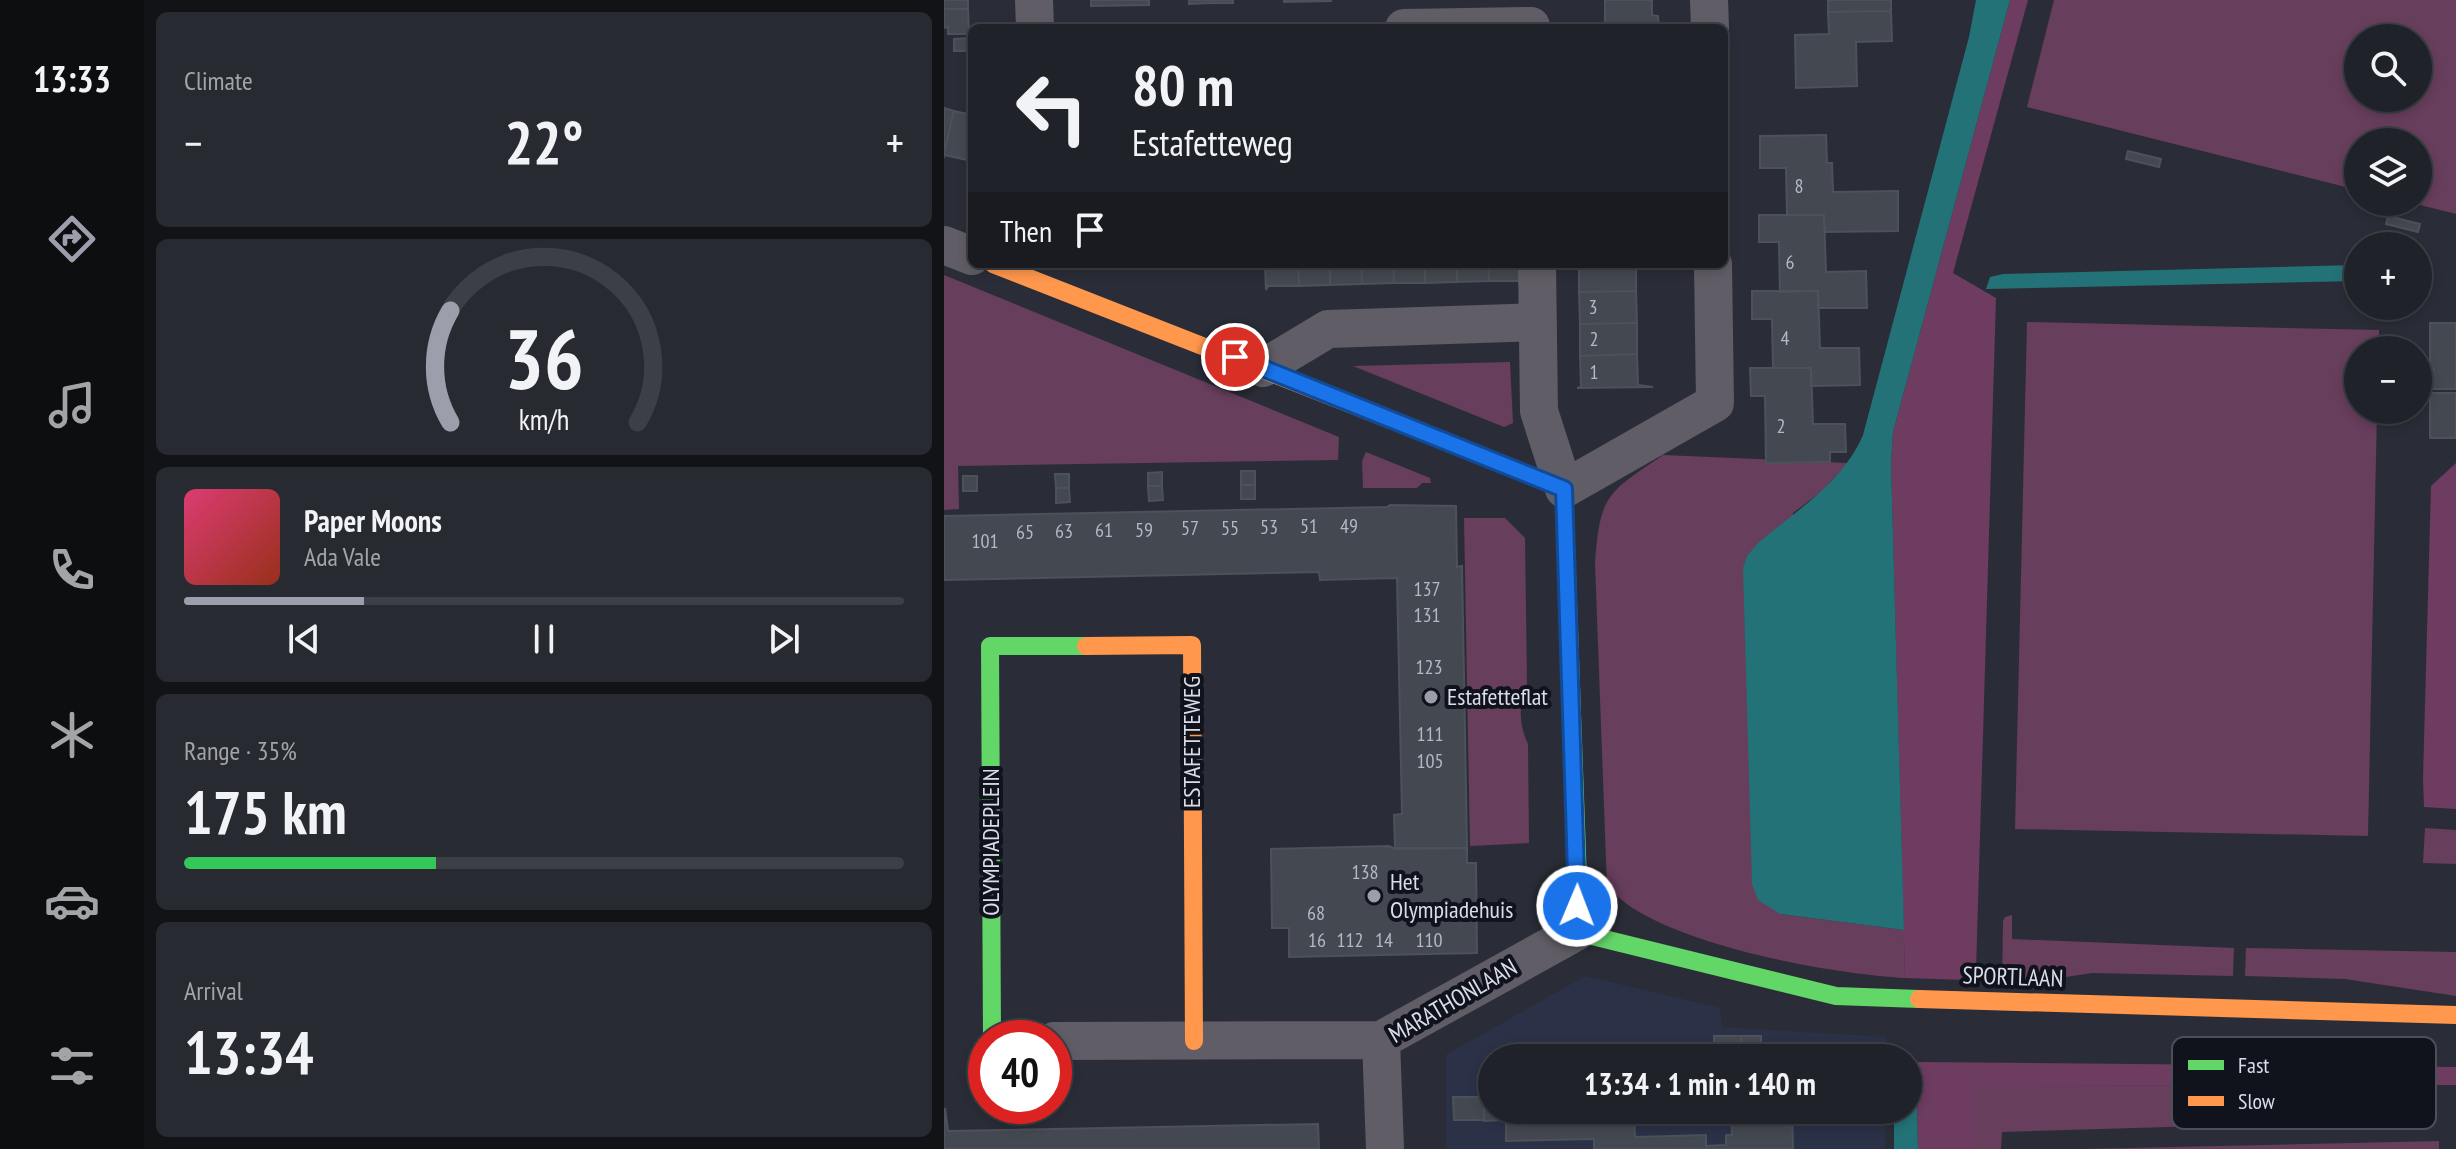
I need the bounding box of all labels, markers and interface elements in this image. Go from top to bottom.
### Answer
map controls [2344,24,2432,424]
button: search [2344,24,2432,112]
text: 80 m [1132,49,1234,121]
text: 13:33 [33,55,111,102]
icon: left [1000,56,1104,160]
text: Climate [184,64,253,97]
text: 22° [504,103,584,181]
text: − [184,114,202,171]
text: + [886,114,904,171]
text: Estafetteweg [1132,119,1293,166]
button: layers [2344,128,2432,216]
house number: 8 [1795,173,1804,199]
icon: arrive [1068,208,1112,252]
icon: directions [44,211,100,267]
text: Then [1000,211,1052,250]
button: + [2344,232,2432,320]
house number: 6 [1786,249,1795,275]
house number: 3 [1589,294,1598,320]
text: 36 [504,304,584,412]
pin [1201,323,1269,391]
house number: 4 [1781,325,1790,351]
house number: 2 [1590,326,1599,352]
icon: arrive [1213,335,1257,379]
button: − [2344,336,2432,424]
house number: 1 [1590,359,1599,385]
icon: music [44,377,100,433]
text: km/h [519,401,569,438]
house number: 2 [1777,413,1786,439]
text: Paper Moons [304,501,442,540]
house number: 51 [1300,513,1318,539]
house number: 49 [1340,513,1358,539]
house number: 53 [1260,514,1278,540]
house number: 57 [1181,515,1199,541]
house number: 55 [1221,515,1239,541]
house number: 61 [1095,517,1113,543]
house number: 59 [1135,517,1153,543]
house number: 63 [1055,518,1073,544]
house number: 65 [1016,519,1034,545]
house number: 101 [972,528,999,554]
text: Ada Vale [304,540,381,573]
icon: phone [44,542,100,598]
house number: 137 [1414,576,1441,602]
house number: 131 [1414,602,1441,628]
icon: previous [282,617,326,661]
icon: pause [522,617,566,661]
icon: next [762,617,806,661]
house number: 123 [1416,654,1443,680]
street label: ESTAFETTEWEG [1176,676,1207,808]
place label: Estafetteflat [1447,681,1548,712]
marker: Estafetteflat [1422,688,1440,706]
icon: climate [44,707,100,763]
house number: 111 [1417,721,1444,747]
text: Range · 35% [184,734,297,767]
house number: 105 [1417,748,1444,774]
street label: OLYMPIADEPLEIN [975,768,1006,916]
text: 175 km [184,773,347,851]
house number: 138 [1352,859,1379,885]
position arrow [1535,864,1619,948]
place label: Het Olympiadehuis [1390,866,1513,925]
icon: car [44,873,100,929]
marker: Het Olympiadehuis [1365,887,1383,905]
house number: 68 [1307,900,1325,926]
house number: 16 [1308,927,1326,953]
house number: 112 [1337,927,1364,953]
house number: 14 [1375,927,1393,953]
house number: 110 [1416,927,1443,953]
street label: MARATHONLAAN [1383,951,1522,1050]
street label: SPORTLAAN [1962,959,2064,994]
text: Arrival [184,974,243,1007]
text: 13:34 [184,1013,314,1091]
speed limit sign: 40 [968,1020,1072,1124]
legend [2172,1037,2436,1129]
icon: filters [44,1038,100,1094]
text: Fast [2238,1051,2269,1079]
text: 13:34 · 1 min · 140 m [1584,1064,1816,1103]
text: Slow [2238,1087,2275,1115]

